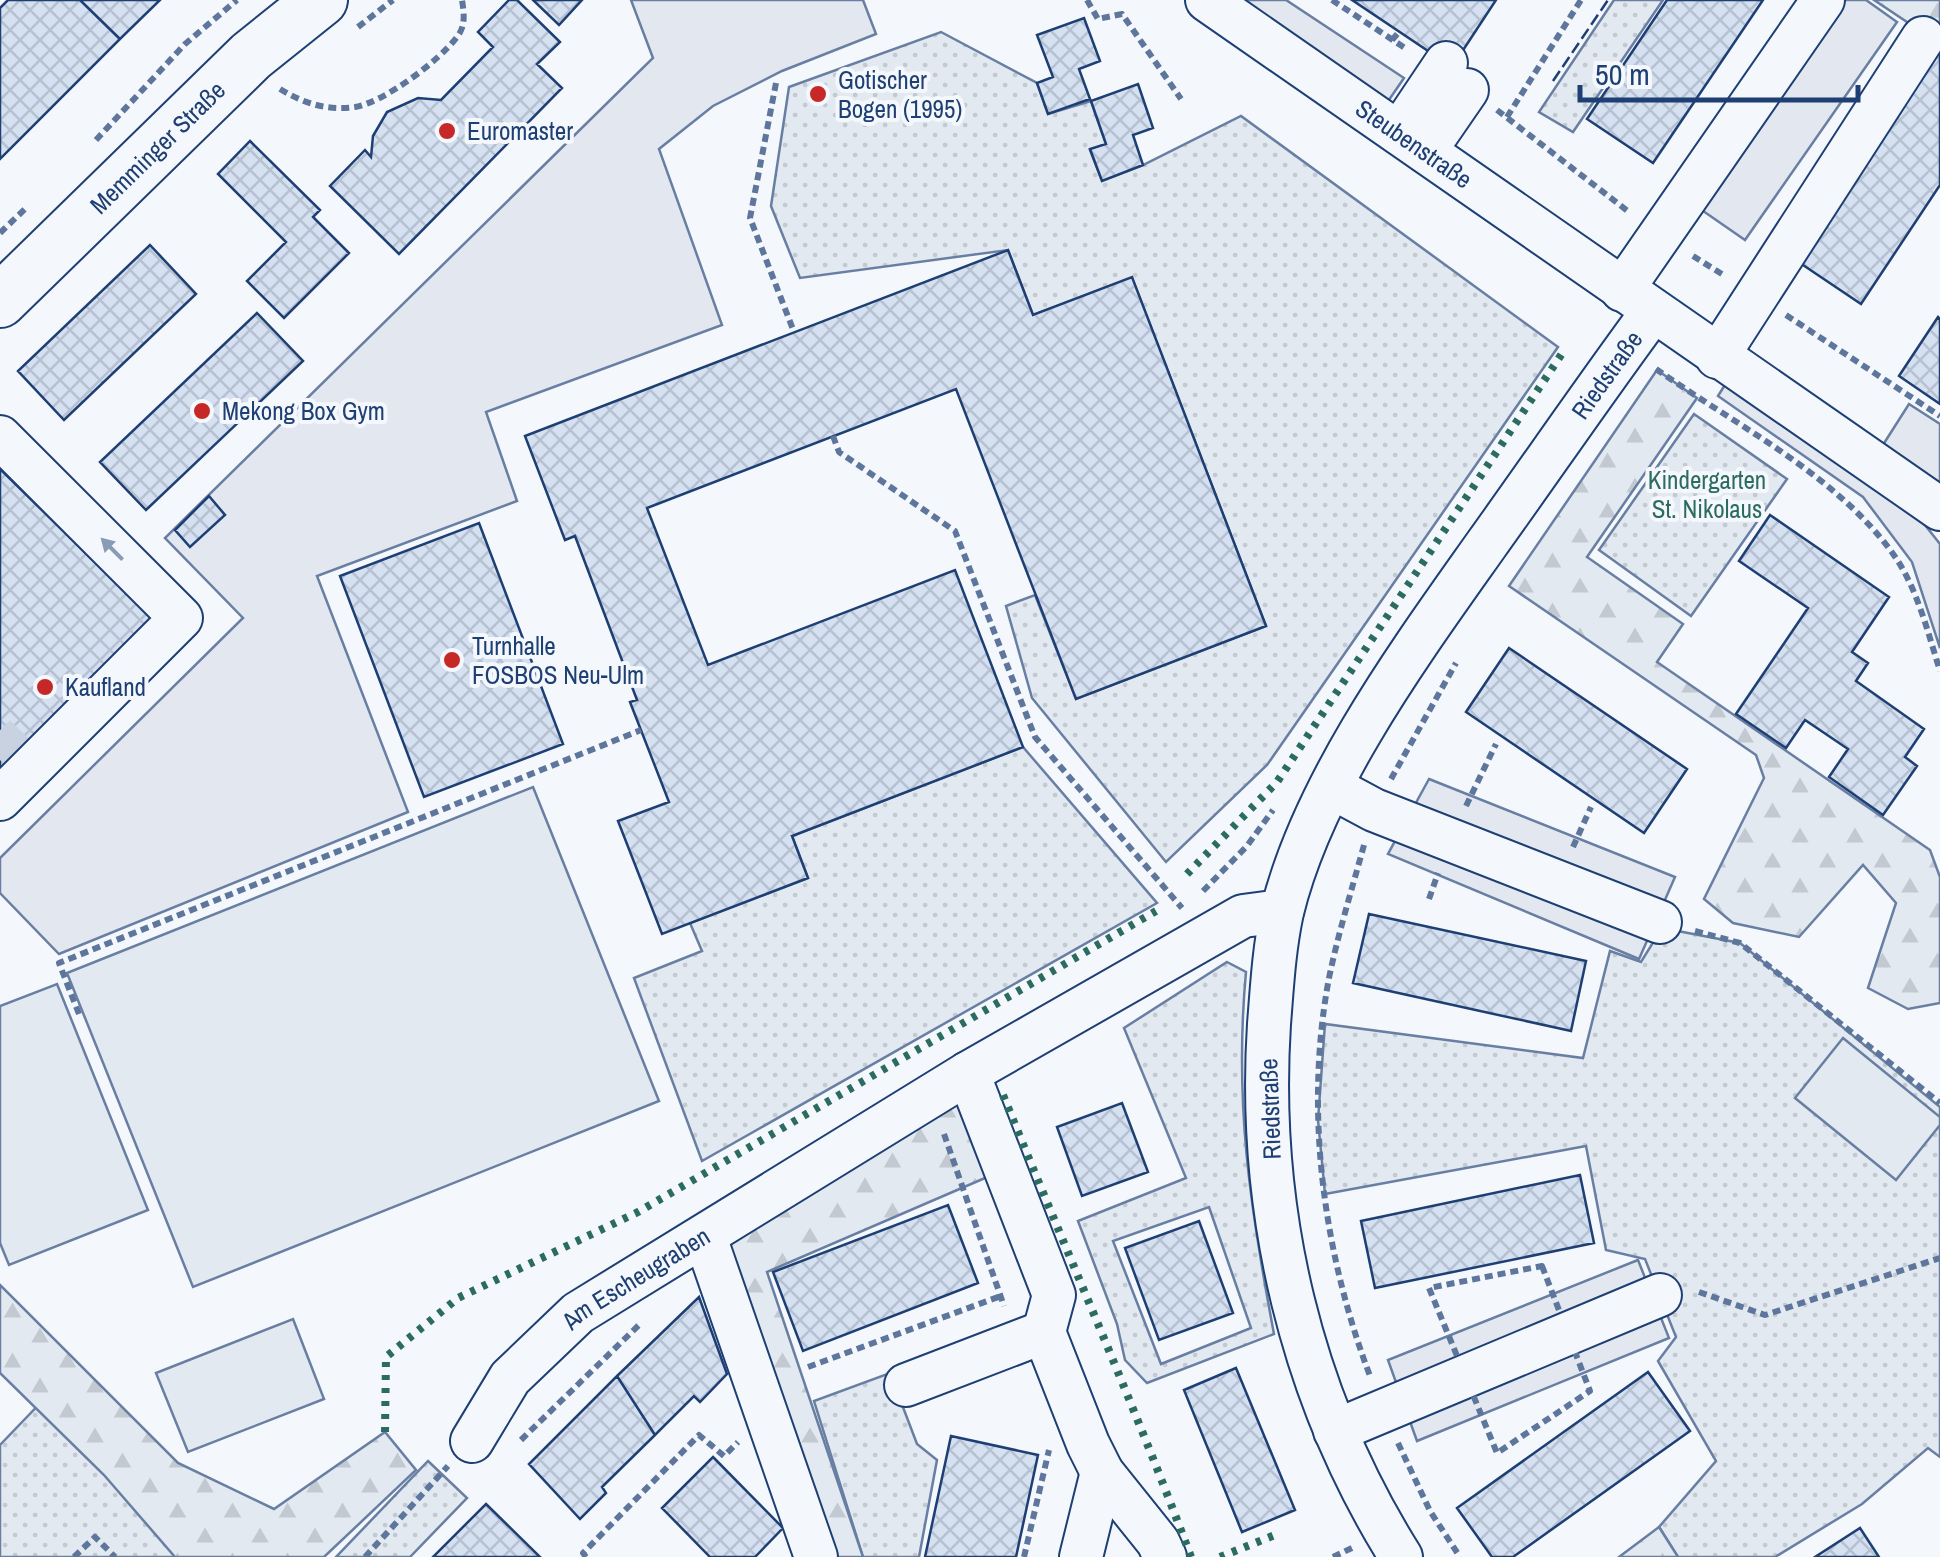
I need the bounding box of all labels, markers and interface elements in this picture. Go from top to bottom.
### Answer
scale bar [1580,40,1858,102]
text: 50 m [1595,54,1650,94]
place label: Gotischer Bogen (1995) [838,63,962,126]
street label: Memminger Straße [82,73,233,221]
marker: Gotischer Bogen (1995) [807,83,829,105]
street label: Steubenstraße [1349,91,1479,196]
place label: Euromaster [467,114,573,148]
marker: Euromaster [436,120,458,142]
street label: Riedstraße [1563,324,1650,426]
place label: Mekong Box Gym [222,394,385,428]
marker: Mekong Box Gym [191,400,213,422]
park label: Kindergarten St. Nikolaus [1648,463,1766,526]
one-way arrow [100,537,124,561]
place label: Turnhalle FOSBOS Neu-Ulm [472,629,644,692]
marker: Turnhalle FOSBOS Neu-Ulm [441,649,463,671]
place label: Kaufland [65,670,146,704]
marker: Kaufland [34,676,56,698]
street label: Riedstraße [1251,1058,1289,1160]
street label: Am Escheugraben [553,1219,716,1338]

